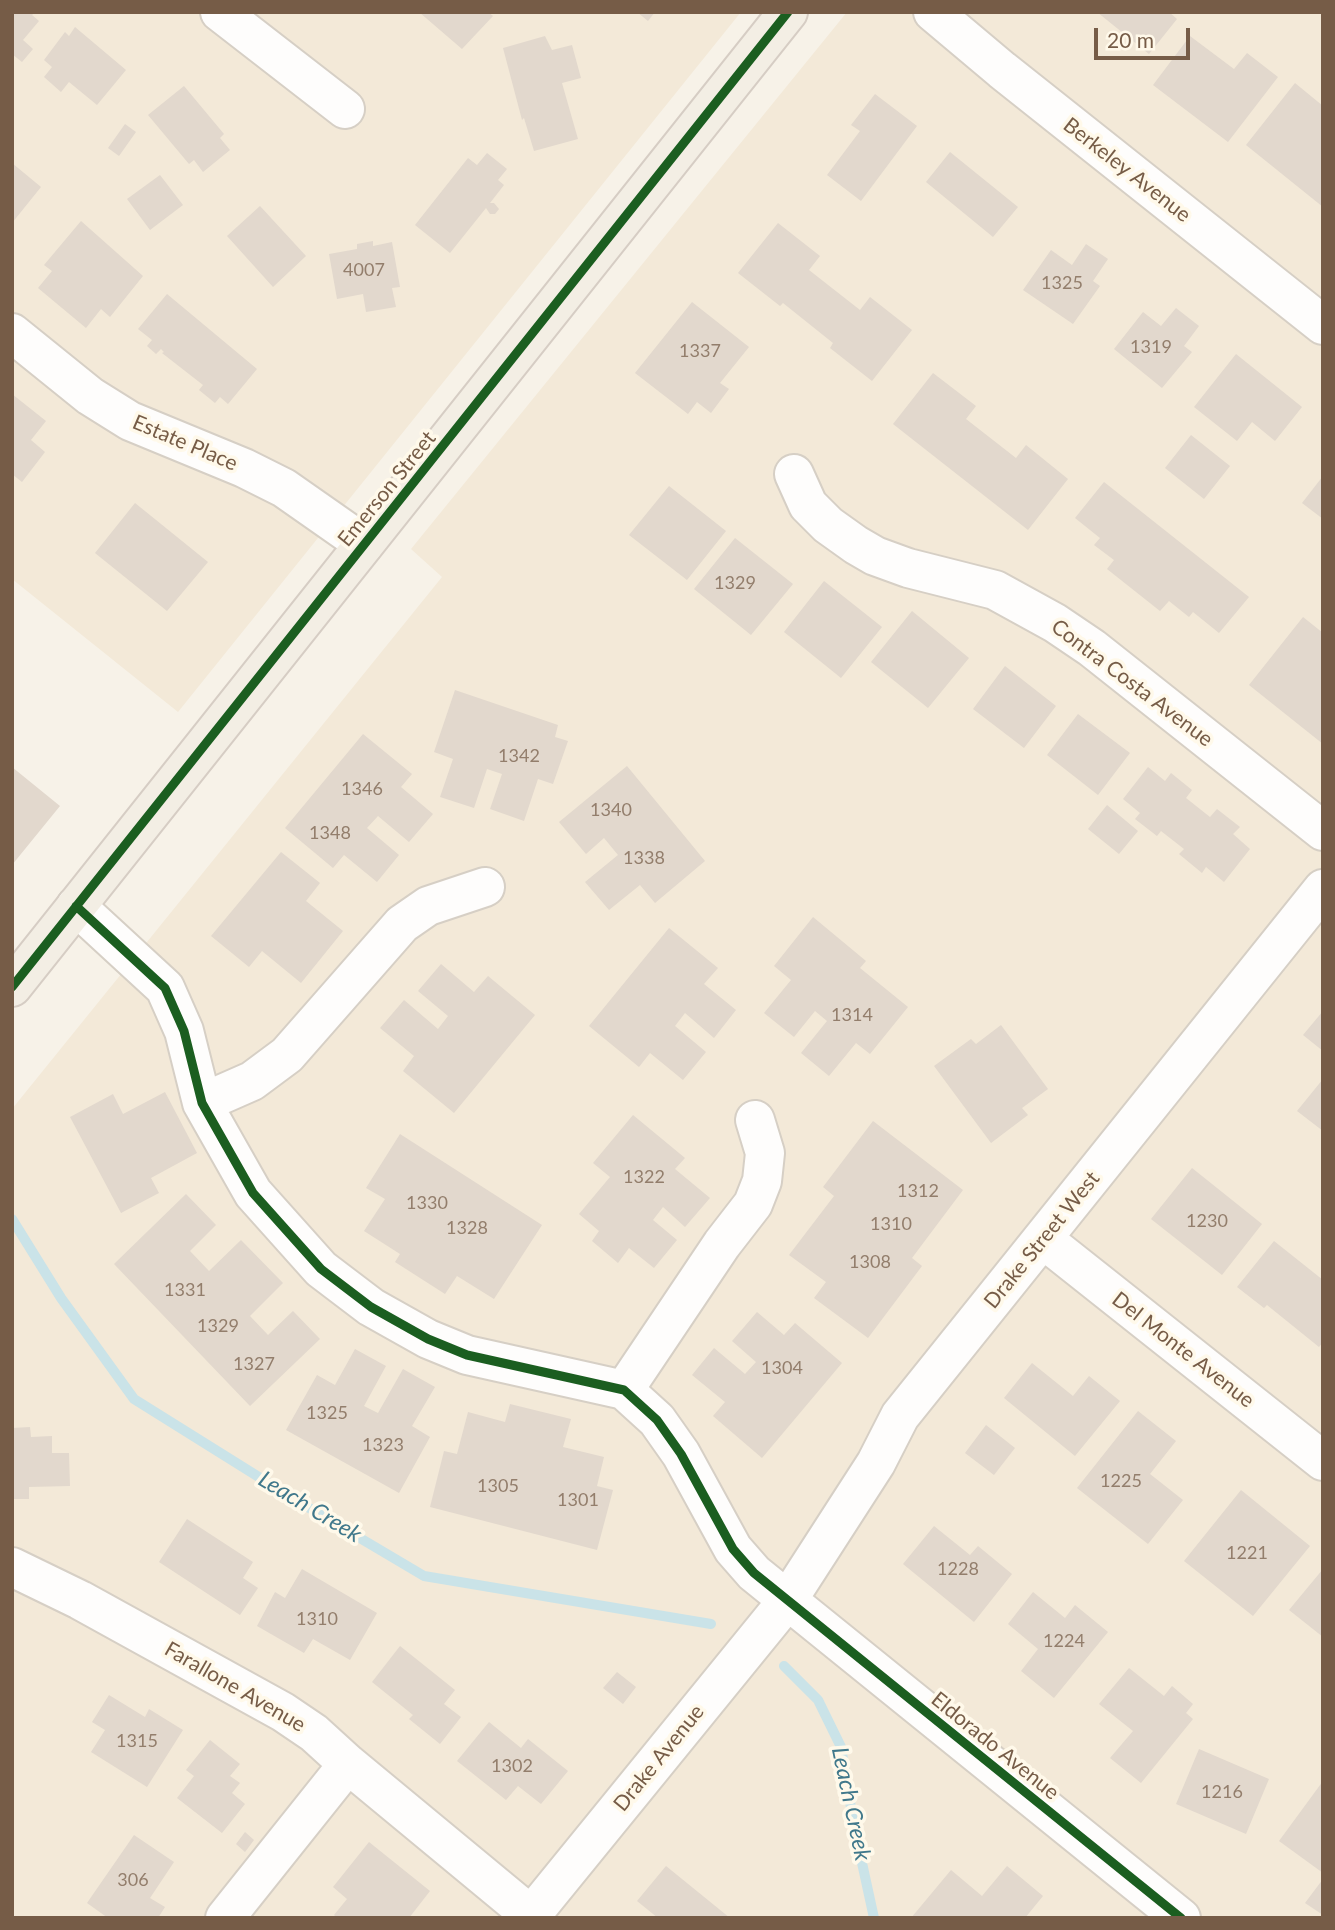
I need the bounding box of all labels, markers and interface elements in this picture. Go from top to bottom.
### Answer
scale bar [1097,14,1193,58]
text: 20 m [1107,27,1154,52]
street label: Berkeley Avenue [1058,112,1196,228]
house number: 4007 [343,259,385,281]
house number: 1325 [1041,272,1083,294]
house number: 1319 [1130,336,1172,358]
house number: 1337 [679,340,721,362]
street label: Estate Place [129,410,241,476]
street label: Emerson Street [333,426,441,552]
house number: 1329 [714,572,756,594]
street label: Contra Costa Avenue [1046,614,1218,752]
house number: 1342 [498,745,540,767]
house number: 1346 [341,778,383,800]
house number: 1340 [590,799,632,821]
house number: 1348 [309,822,351,844]
house number: 1338 [623,847,665,869]
house number: 1314 [831,1004,873,1026]
house number: 1322 [623,1166,665,1188]
street label: Drake Street West [979,1166,1105,1314]
house number: 1312 [897,1180,939,1202]
house number: 1330 [406,1192,448,1214]
house number: 1230 [1186,1210,1228,1232]
house number: 1310 [870,1213,912,1235]
house number: 1328 [446,1217,488,1239]
house number: 1308 [849,1251,891,1273]
house number: 1331 [164,1279,206,1301]
street label: Del Monte Avenue [1107,1287,1259,1413]
house number: 1329 [197,1315,239,1337]
house number: 1327 [233,1353,275,1375]
house number: 1304 [761,1357,803,1379]
house number: 1325 [306,1402,348,1424]
house number: 1323 [362,1434,404,1456]
water label: Leach Creek [253,1465,367,1549]
house number: 1225 [1100,1470,1142,1492]
house number: 1305 [477,1475,519,1497]
house number: 1301 [557,1489,599,1511]
house number: 1221 [1226,1542,1268,1564]
house number: 1228 [937,1558,979,1580]
house number: 1310 [296,1608,338,1630]
house number: 1224 [1043,1630,1085,1652]
street label: Farallone Avenue [160,1637,310,1737]
street label: Eldorado Avenue [926,1687,1064,1805]
street label: Drake Avenue [608,1700,710,1816]
house number: 1315 [116,1730,158,1752]
water label: Leach Creek [826,1745,876,1863]
house number: 1302 [491,1755,533,1777]
house number: 1216 [1201,1781,1243,1803]
house number: 306 [117,1869,149,1891]

